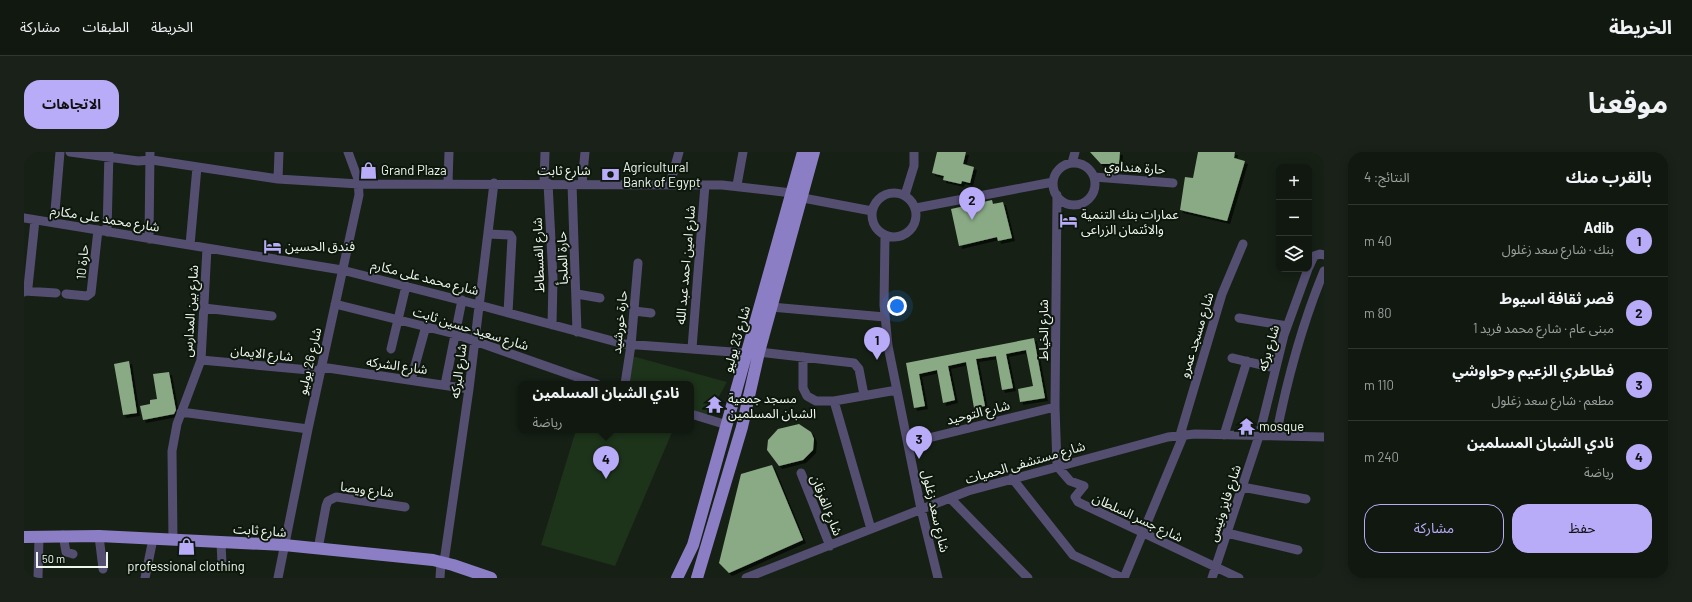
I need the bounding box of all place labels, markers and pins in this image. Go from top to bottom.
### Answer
place label: Agricultural Bank of Egypt [623,159,701,190]
shop icon: Grand Plaza [358,160,378,180]
place label: Grand Plaza [381,162,447,178]
bank icon: Agricultural Bank of Egypt [600,164,620,184]
pin: 2 [959,187,985,220]
place label: عمارات بنك التنمية والائتمان الزراعى [1081,206,1179,238]
hotel icon: عمارات بنك التنمية والائتمان الزراعى [1058,211,1078,231]
hotel icon: فندق الحسين [262,236,282,256]
place label: فندق الحسين [285,238,355,255]
pin: 1 [864,327,890,360]
place label: مسجد جمعية الشبان المسلمين [728,390,816,422]
temple icon: مسجد جمعية الشبان المسلمين [705,395,725,415]
temple icon: mosque [1236,416,1256,436]
place label: mosque [1259,418,1304,434]
pin: 3 [906,426,932,459]
pin: 4 [593,446,619,479]
shop icon: professional clothing [176,537,196,557]
place label: professional clothing [127,558,245,574]

